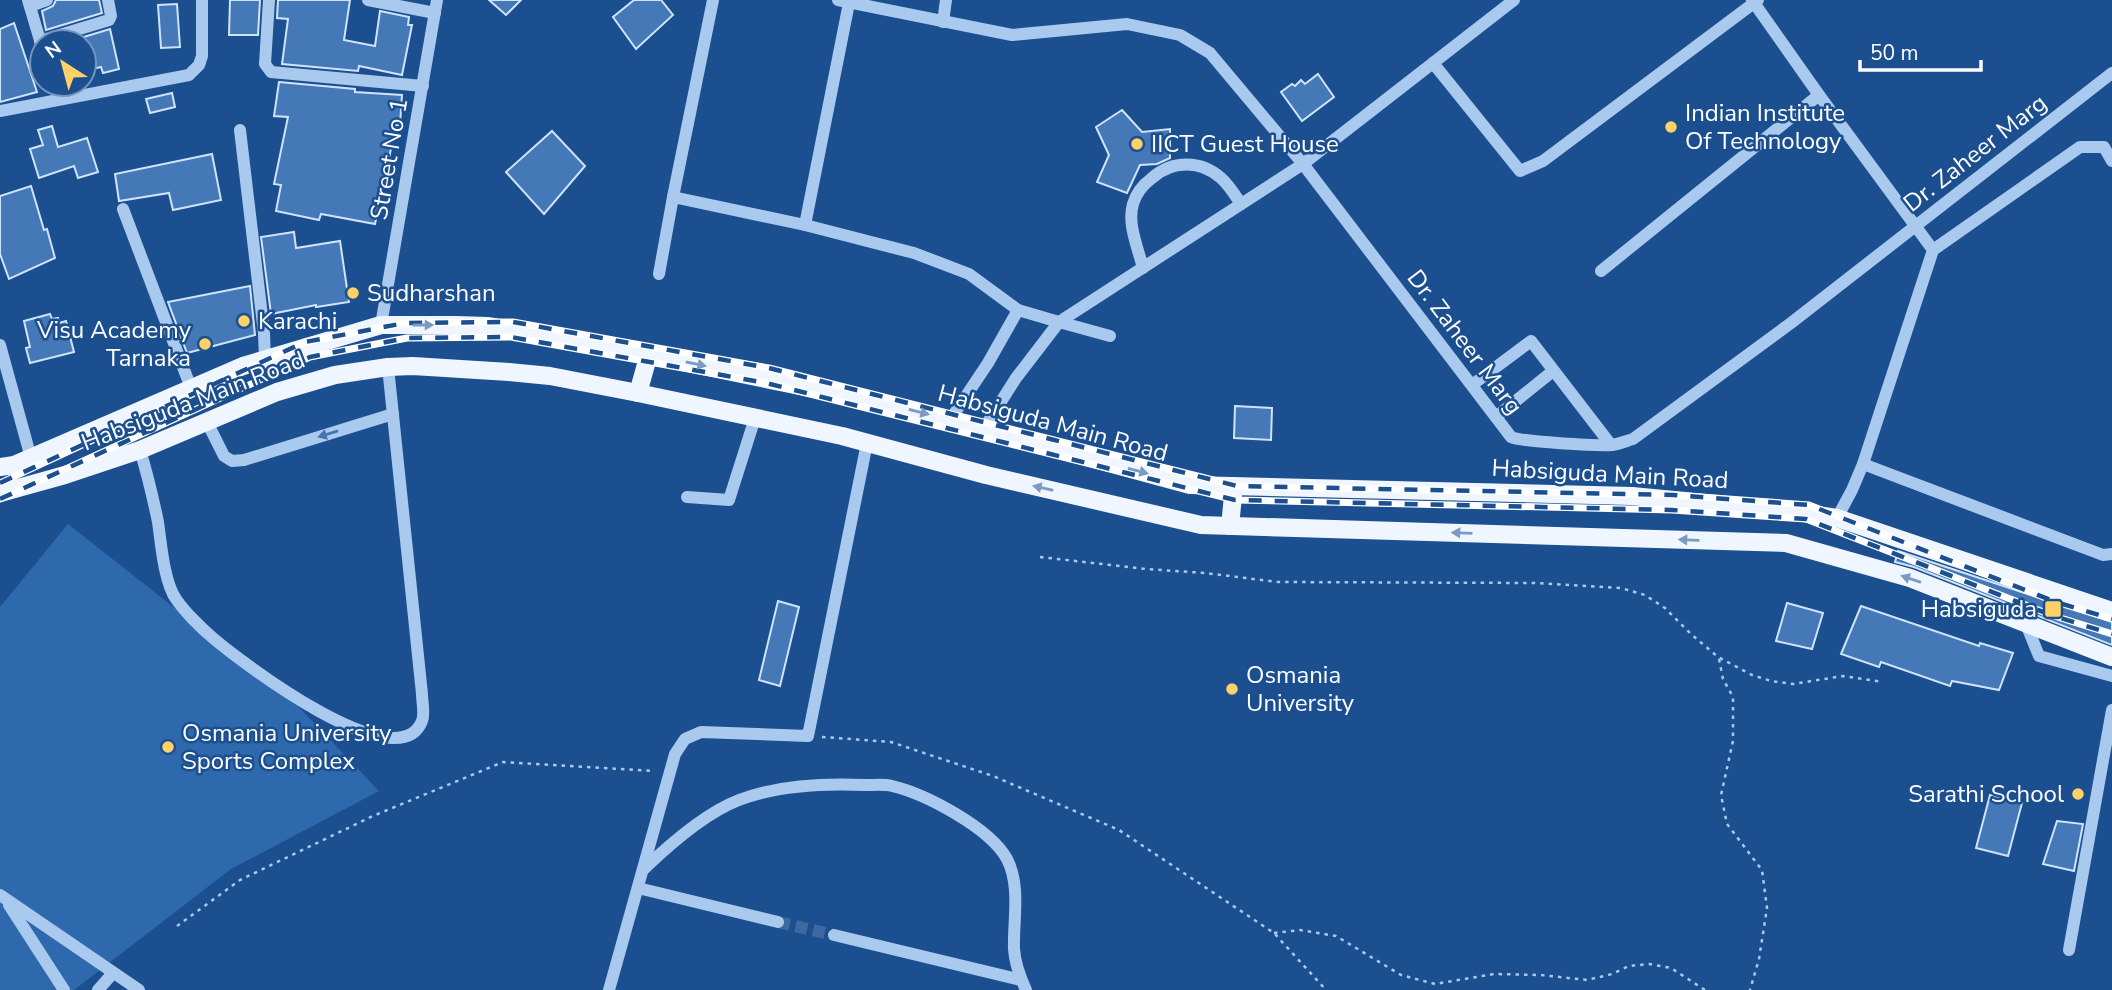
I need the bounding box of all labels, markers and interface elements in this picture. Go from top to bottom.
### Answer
north arrow [28,28,98,98]
scale bar [1860,28,1981,72]
text: N [40,35,67,65]
text: 50 m [1870,39,1919,67]
street label: Dr. Zaheer Marg [1897,87,2053,219]
street label: Street No 1 [363,95,415,223]
place label: Indian Institute Of Technology [1685,97,1845,157]
marker: Indian Institute Of Technology [1663,119,1679,135]
place label: IICT Guest House [1151,128,1339,160]
marker: IICT Guest House [1129,136,1145,152]
street label: Dr. Zaheer Marg [1400,263,1530,421]
place label: Sudharshan [367,277,496,309]
marker: Sudharshan [345,285,361,301]
place label: Karachi [258,305,337,337]
marker: Karachi [236,313,252,329]
place label: Visu Academy Tarnaka [36,314,192,374]
one-way arrow [413,319,435,331]
marker: Visu Academy Tarnaka [197,336,213,352]
street label: Habsiguda Main Road [77,344,309,458]
one-way arrow [685,358,707,369]
street label: Habsiguda Main Road [934,377,1172,469]
one-way arrow [908,407,930,418]
one-way arrow [317,429,338,440]
street label: Habsiguda Main Road [1491,452,1729,496]
one-way arrow [1128,466,1150,477]
one-way arrow [1032,482,1054,493]
one-way arrow [1450,528,1472,539]
one-way arrow [1678,535,1700,546]
one-way arrow [1901,573,1922,584]
place label: Habsiguda [1921,593,2037,625]
marker: Habsiguda [2043,599,2063,619]
place label: Osmania University [1246,659,1355,719]
marker: Osmania University [1224,681,1240,697]
place label: Osmania University Sports Complex [182,717,392,777]
marker: Osmania University Sports Complex [160,739,176,755]
place label: Sarathi School [1908,778,2064,810]
marker: Sarathi School [2070,786,2086,802]

